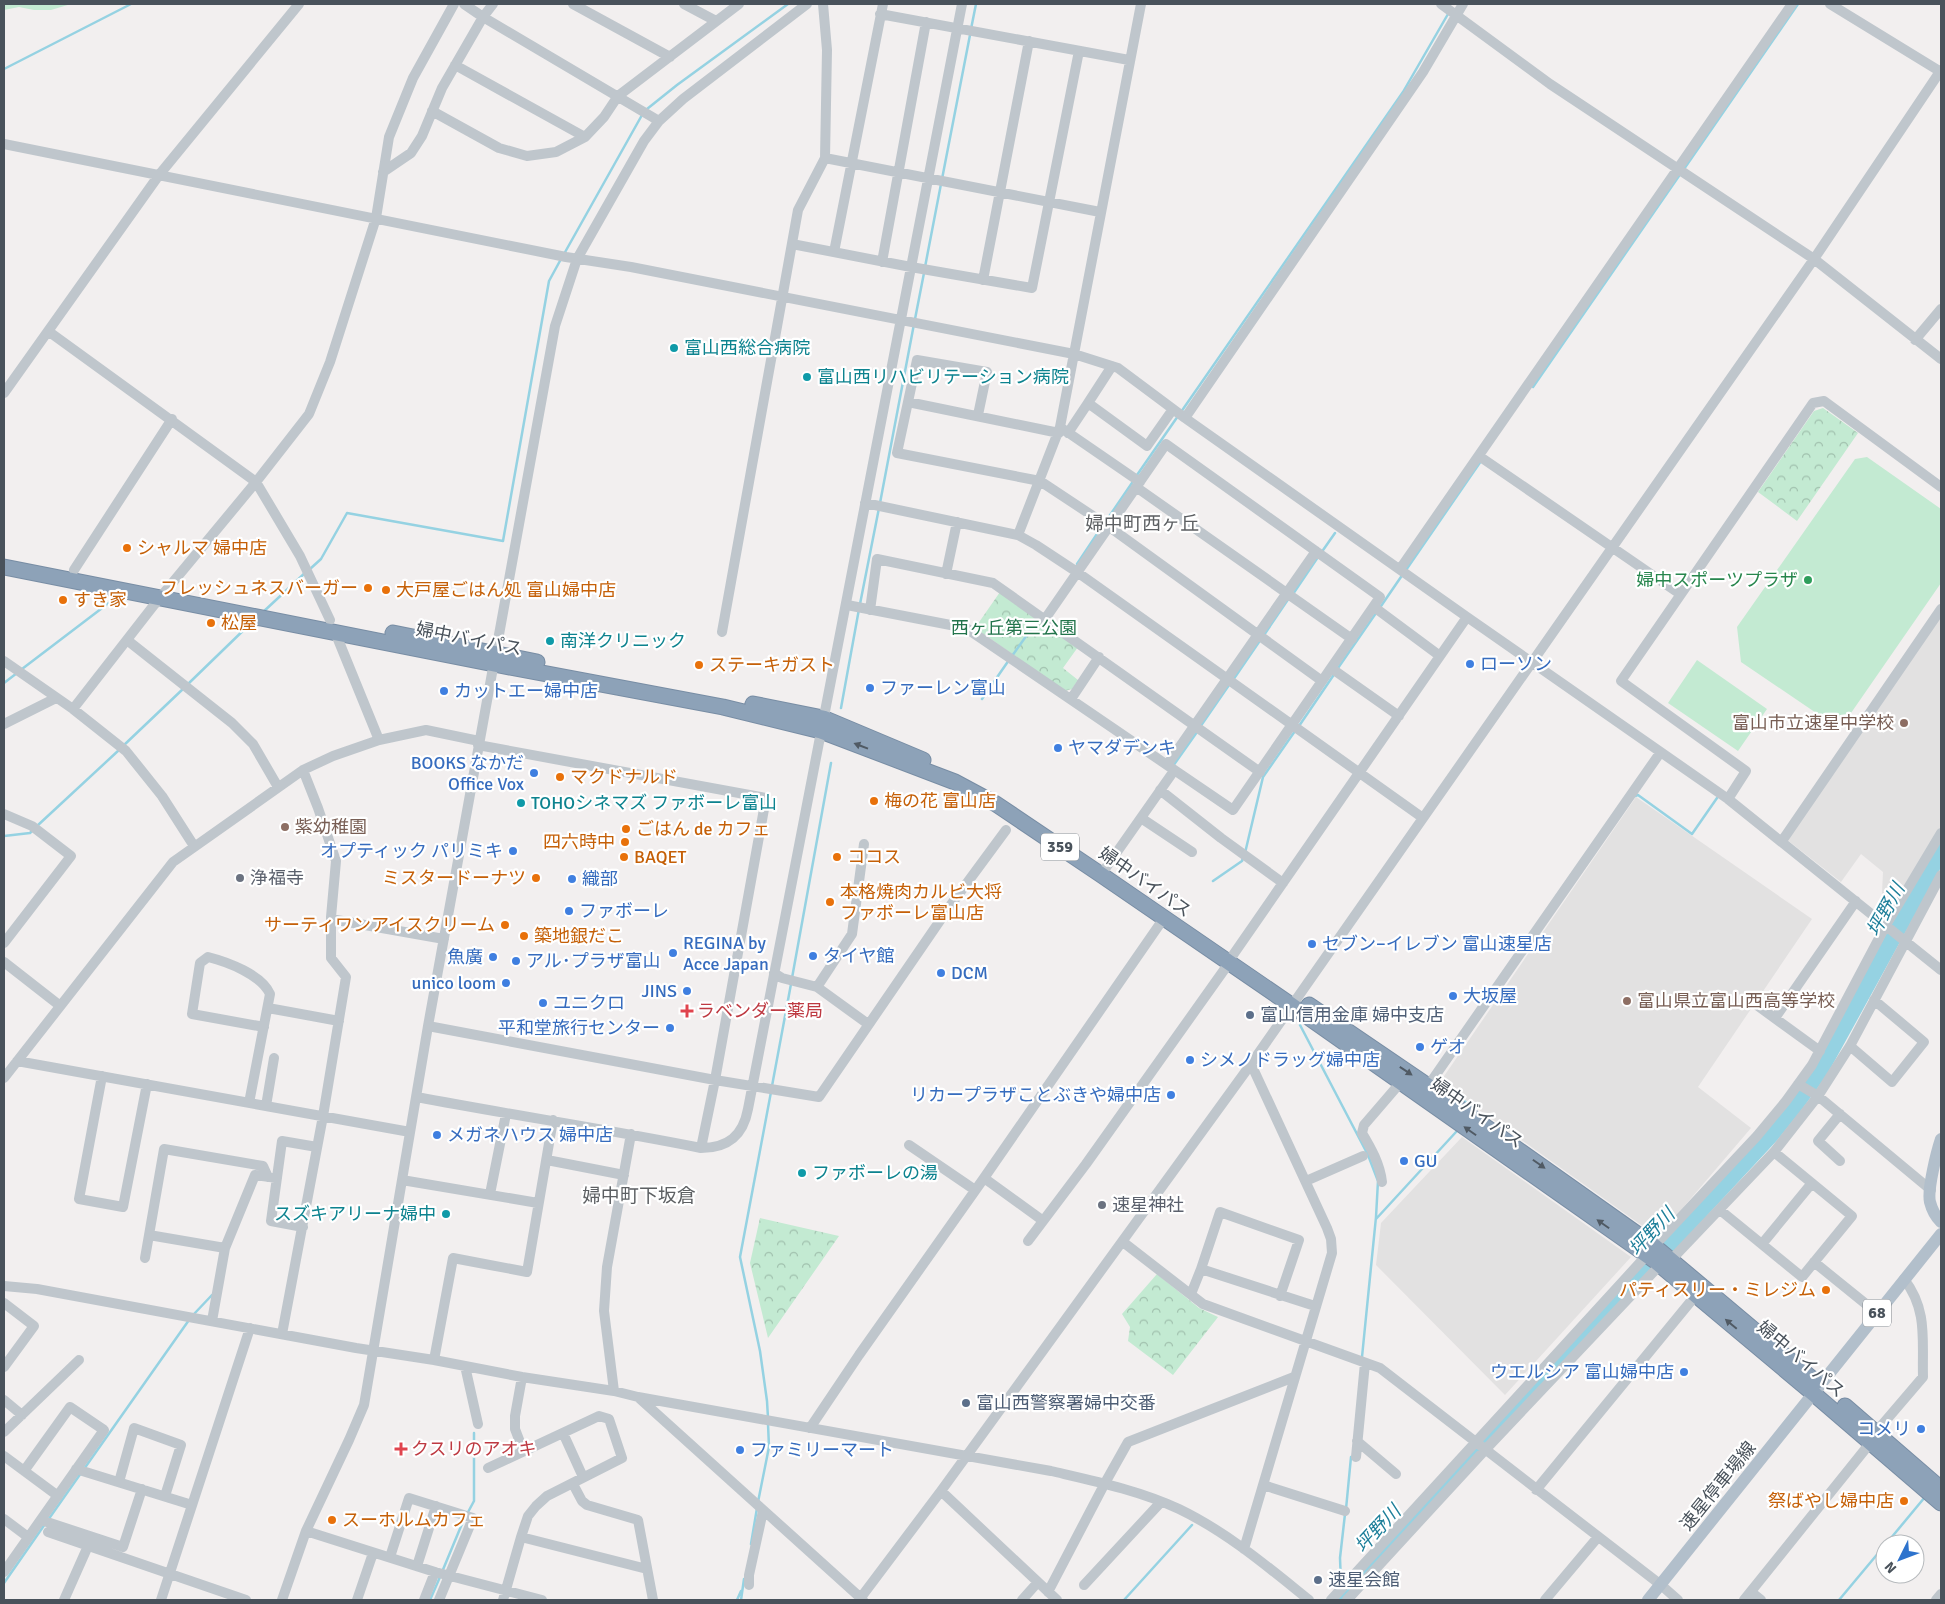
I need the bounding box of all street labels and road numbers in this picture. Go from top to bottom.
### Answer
street label: 婦中バイパス [414,618,524,660]
road number: 359 [1041,834,1079,860]
street label: 婦中バイパス [1095,842,1195,922]
street label: 婦中バイパス [1427,1073,1527,1153]
road number: 68 [1863,1300,1891,1326]
street label: 婦中バイパス [1753,1316,1849,1402]
street label: 速星停車場線 [1675,1437,1761,1535]

